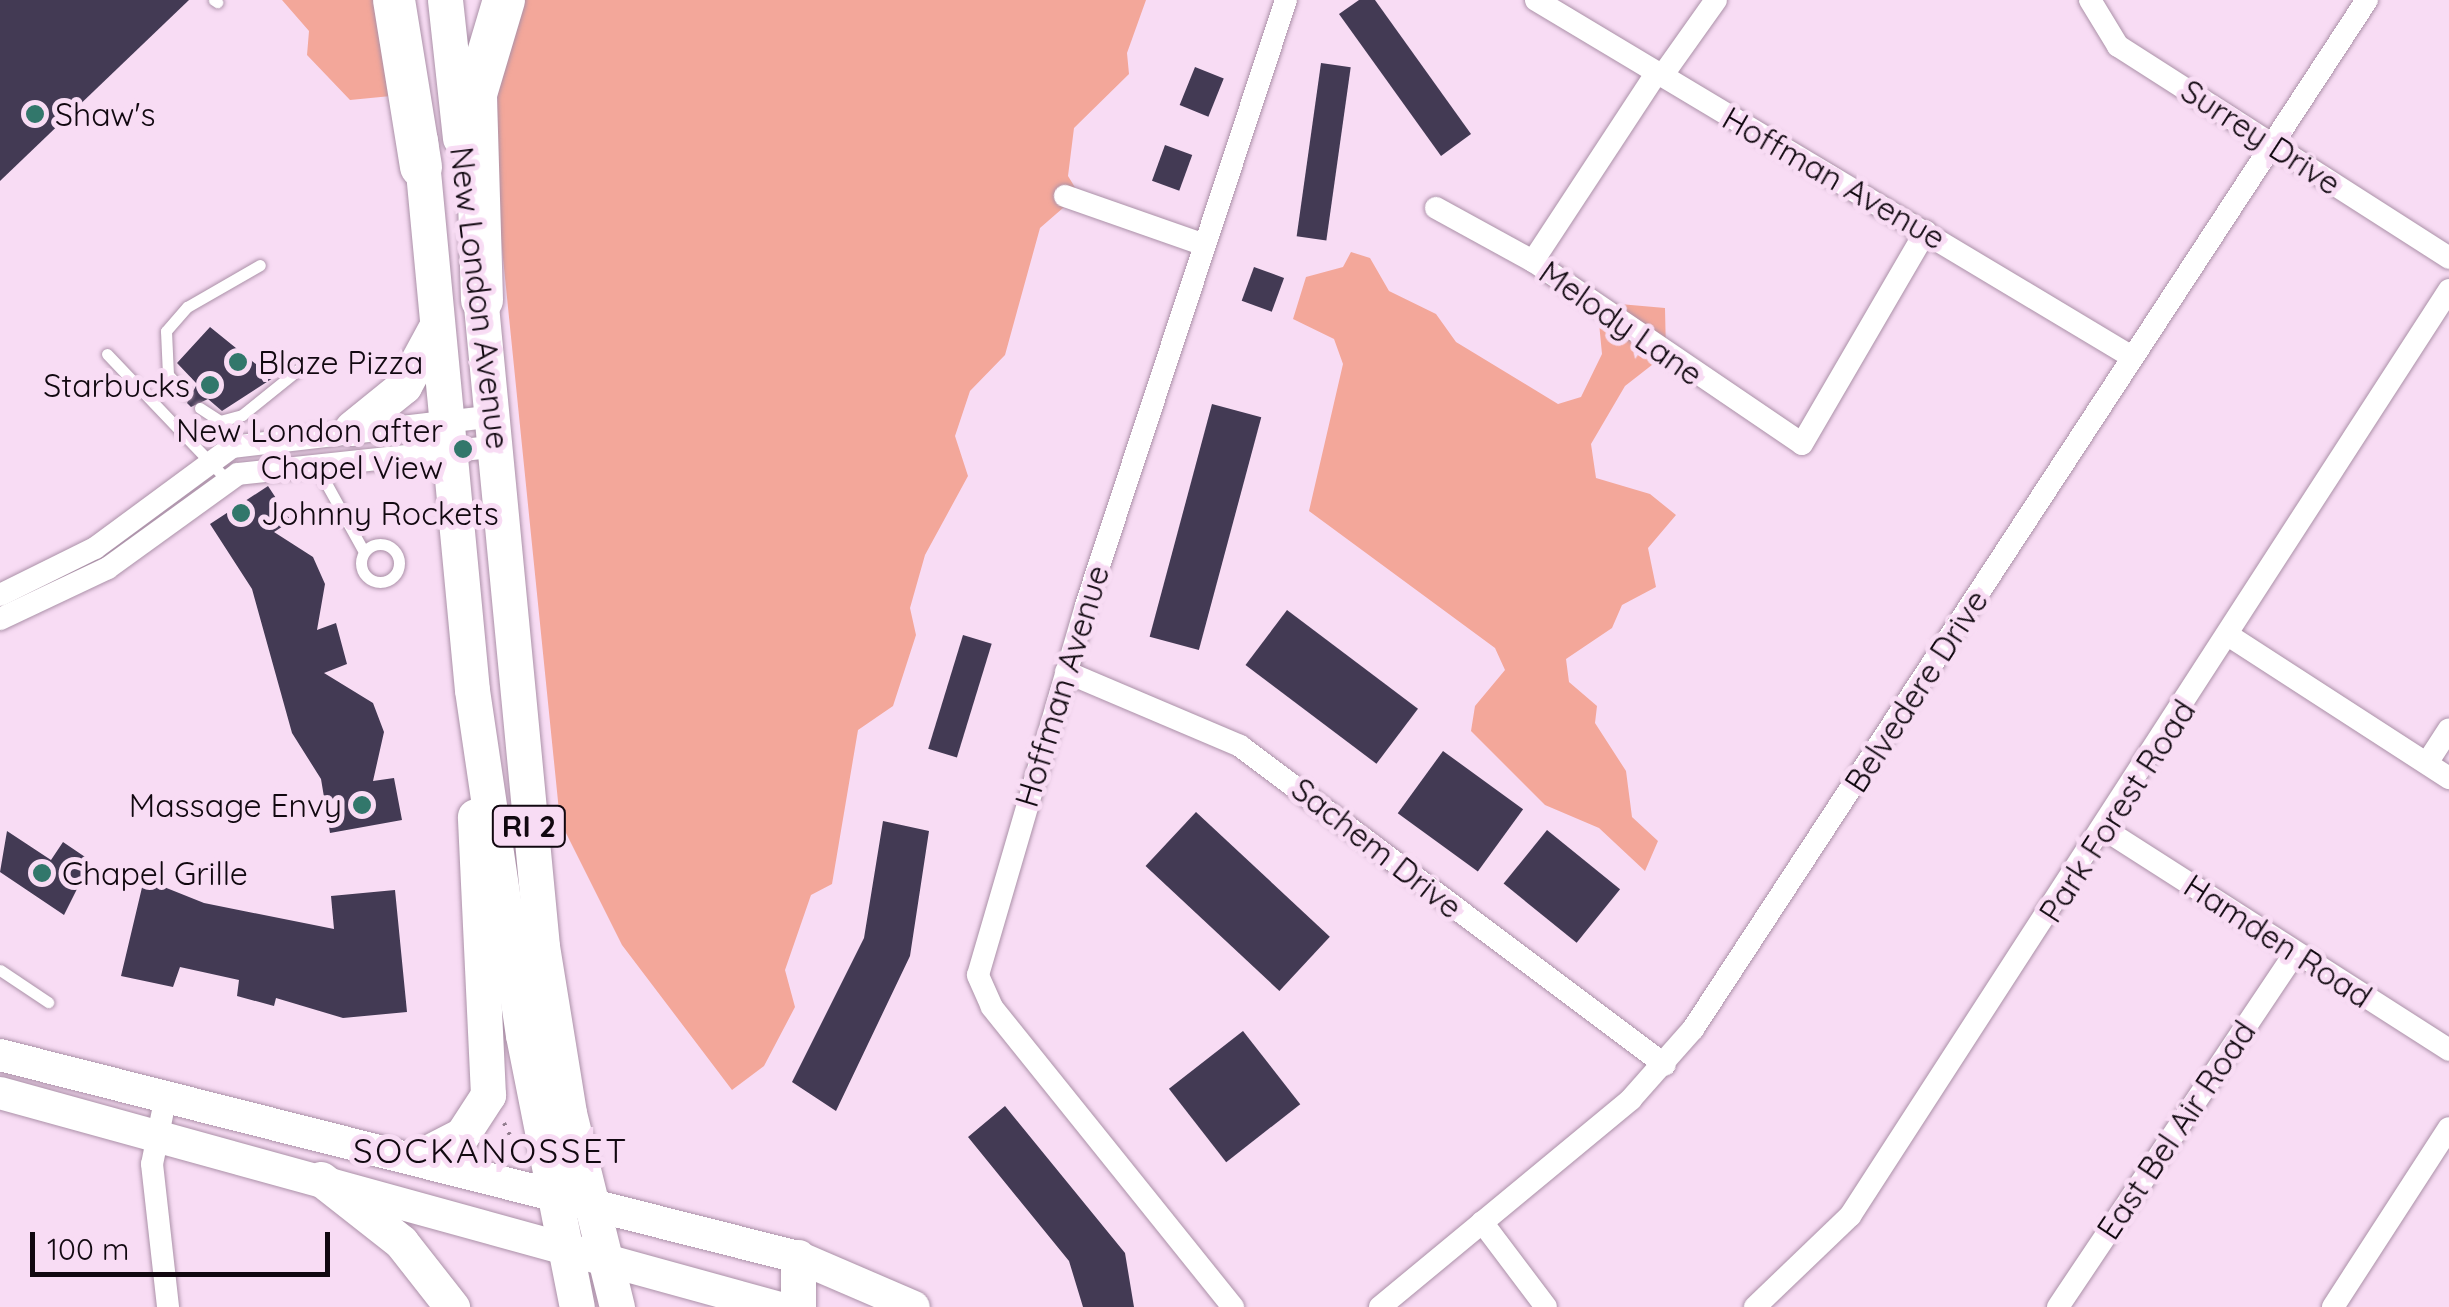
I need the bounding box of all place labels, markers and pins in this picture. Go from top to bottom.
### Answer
place label: Shaw's [55,95,156,133]
marker: Shaw's [24,103,46,125]
place label: Blaze Pizza [258,343,423,381]
marker: Blaze Pizza [227,351,249,373]
place label: Starbucks [43,366,190,404]
marker: Starbucks [199,374,221,396]
place label: New London after Chapel View [176,412,443,487]
marker: New London after Chapel View [452,438,474,460]
place label: Johnny Rockets [261,494,499,532]
marker: Johnny Rockets [230,502,252,524]
place label: Massage Envy [129,786,342,824]
marker: Massage Envy [351,794,373,816]
place label: Chapel Grille [62,854,248,892]
marker: Chapel Grille [31,862,53,884]

